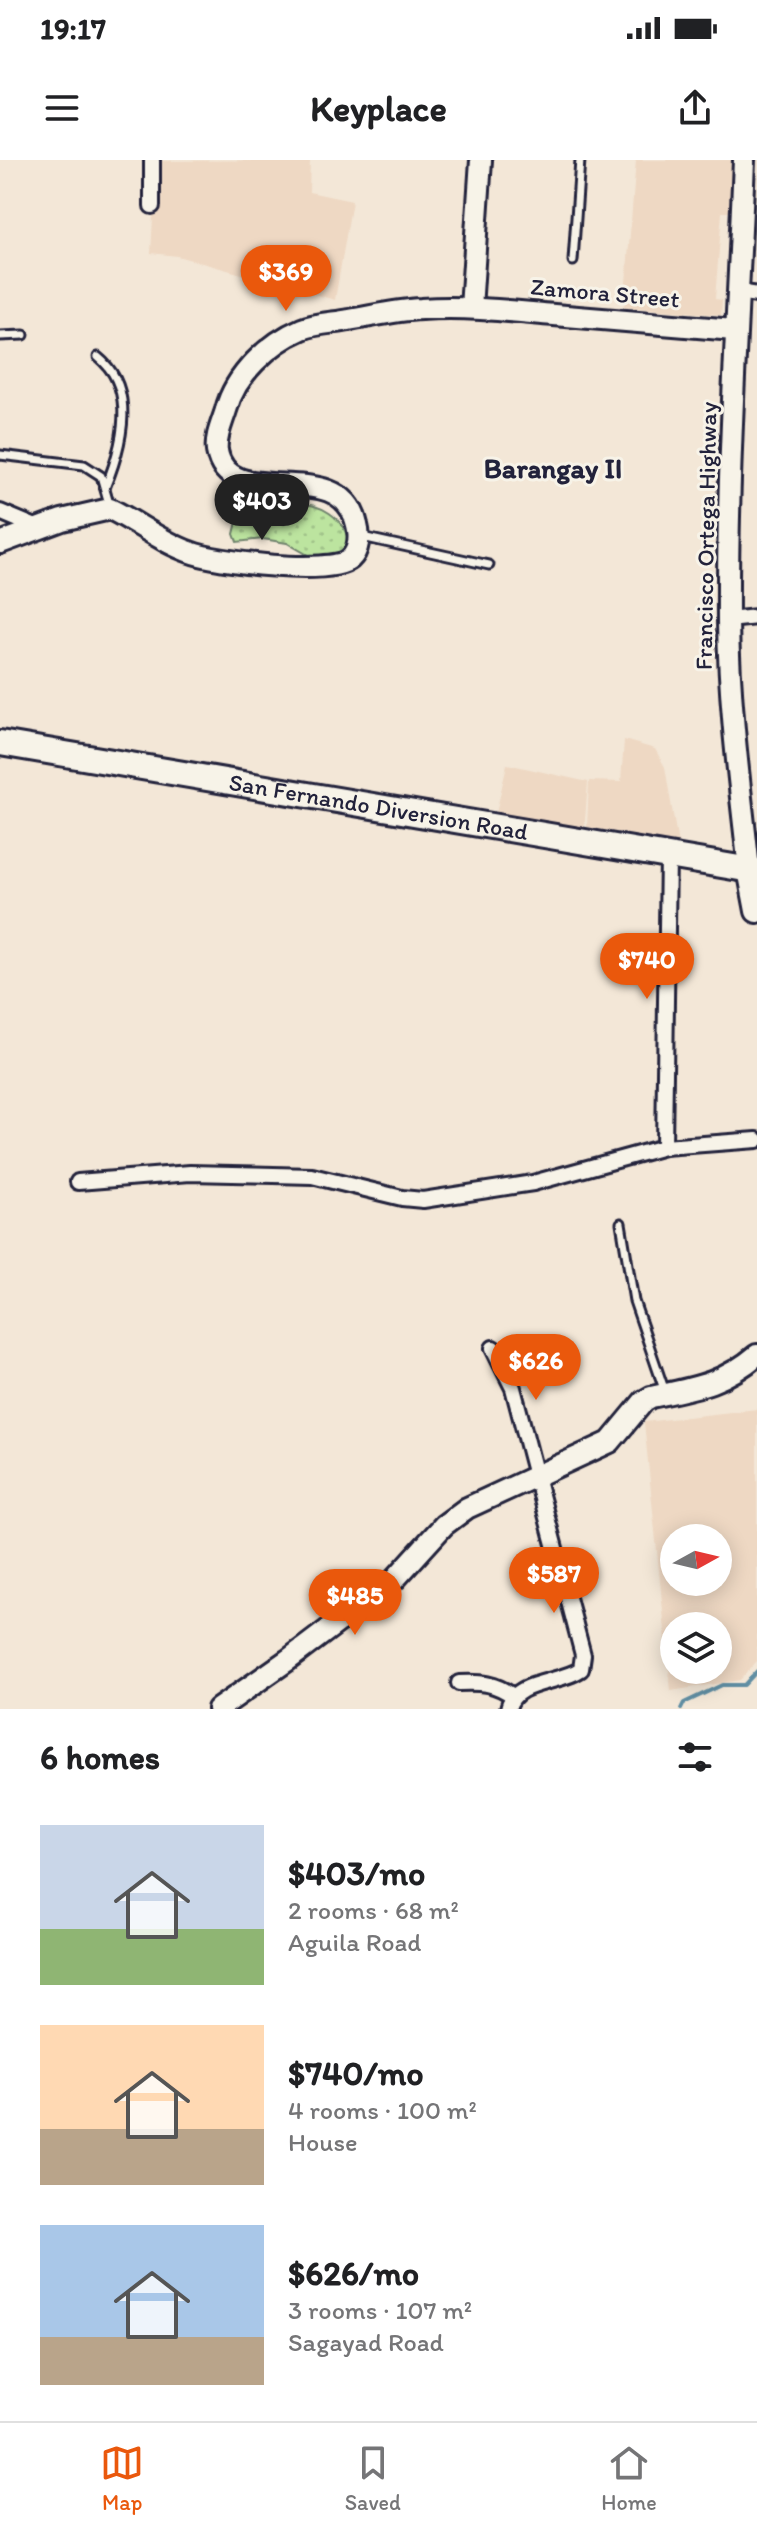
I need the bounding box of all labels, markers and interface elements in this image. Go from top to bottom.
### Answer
text: 19:17 [40,10,106,47]
icon: menu [40,86,84,130]
icon: share [673,86,717,130]
text: Keyplace [310,87,447,130]
pin: $369 [239,245,333,313]
text: $369 [259,255,313,287]
street label: Zamora Street [529,272,681,313]
street label: Francisco Ortega Highway [689,401,722,670]
district label: Barangay II [484,451,622,485]
pin: $403 [215,474,309,542]
text: $403 [233,484,292,516]
street label: San Fernando Diversion Road [227,767,530,846]
pin: $740 [600,933,694,1001]
text: $740 [618,943,676,975]
pin: $626 [489,1334,583,1402]
text: $626 [509,1344,563,1376]
north arrow [660,1524,732,1596]
map controls [660,1524,732,1684]
pin: $587 [507,1547,601,1615]
text: $587 [527,1557,581,1589]
pin: $485 [308,1569,402,1637]
text: $485 [327,1579,383,1611]
button: layers [660,1612,732,1684]
icon: filters [673,1735,717,1779]
text: 6 homes [40,1737,160,1778]
text: $403/mo [288,1853,425,1894]
icon: home [104,1857,200,1953]
text: 2 rooms · 68 m² [288,1894,459,1926]
text: Aguila Road [288,1926,422,1958]
text: $740/mo [288,2053,424,2094]
icon: home [104,2057,200,2153]
text: 4 rooms · 100 m² [288,2094,477,2126]
text: House [288,2126,358,2158]
text: $626/mo [288,2253,419,2294]
icon: home [104,2257,200,2353]
text: 3 rooms · 107 m² [288,2294,472,2326]
text: Sagayad Road [288,2326,444,2358]
tab: Map [100,2441,144,2516]
tab: Saved [345,2441,401,2516]
tab: Home [601,2441,657,2516]

